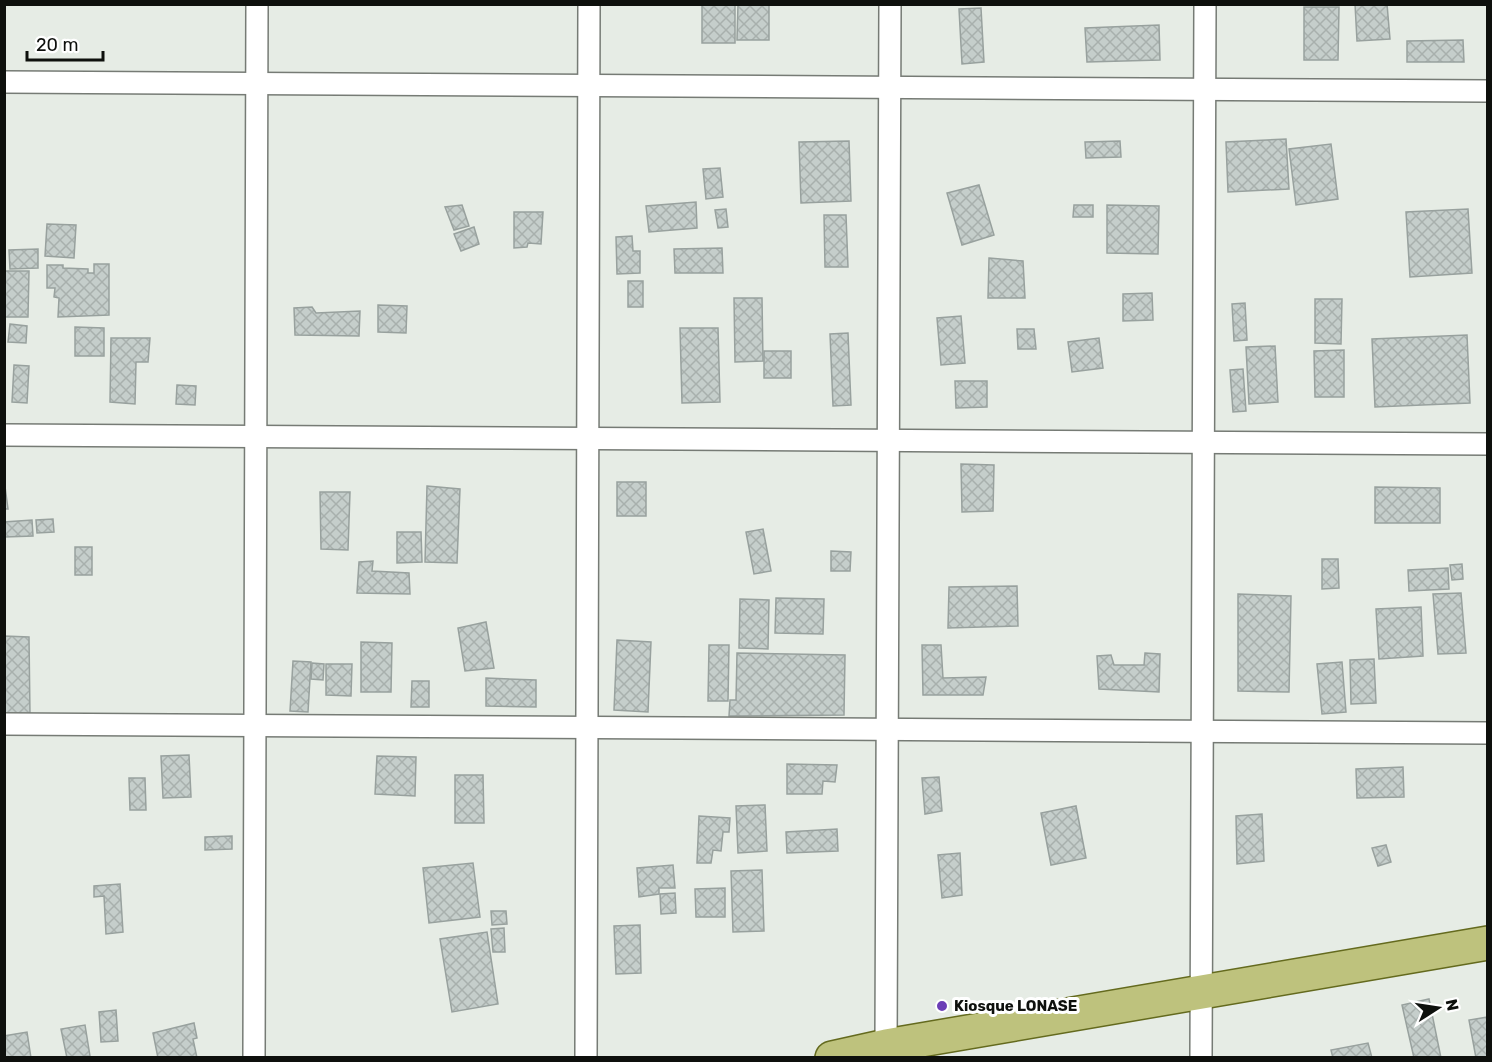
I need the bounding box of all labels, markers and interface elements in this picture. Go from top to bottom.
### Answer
scale bar [27,24,104,62]
text: 20 m [36,34,78,56]
north arrow [1408,978,1468,1038]
place label: Kiosque LONASE [954,997,1077,1015]
text: N [1442,997,1463,1013]
marker: Kiosque LONASE [935,999,949,1013]

